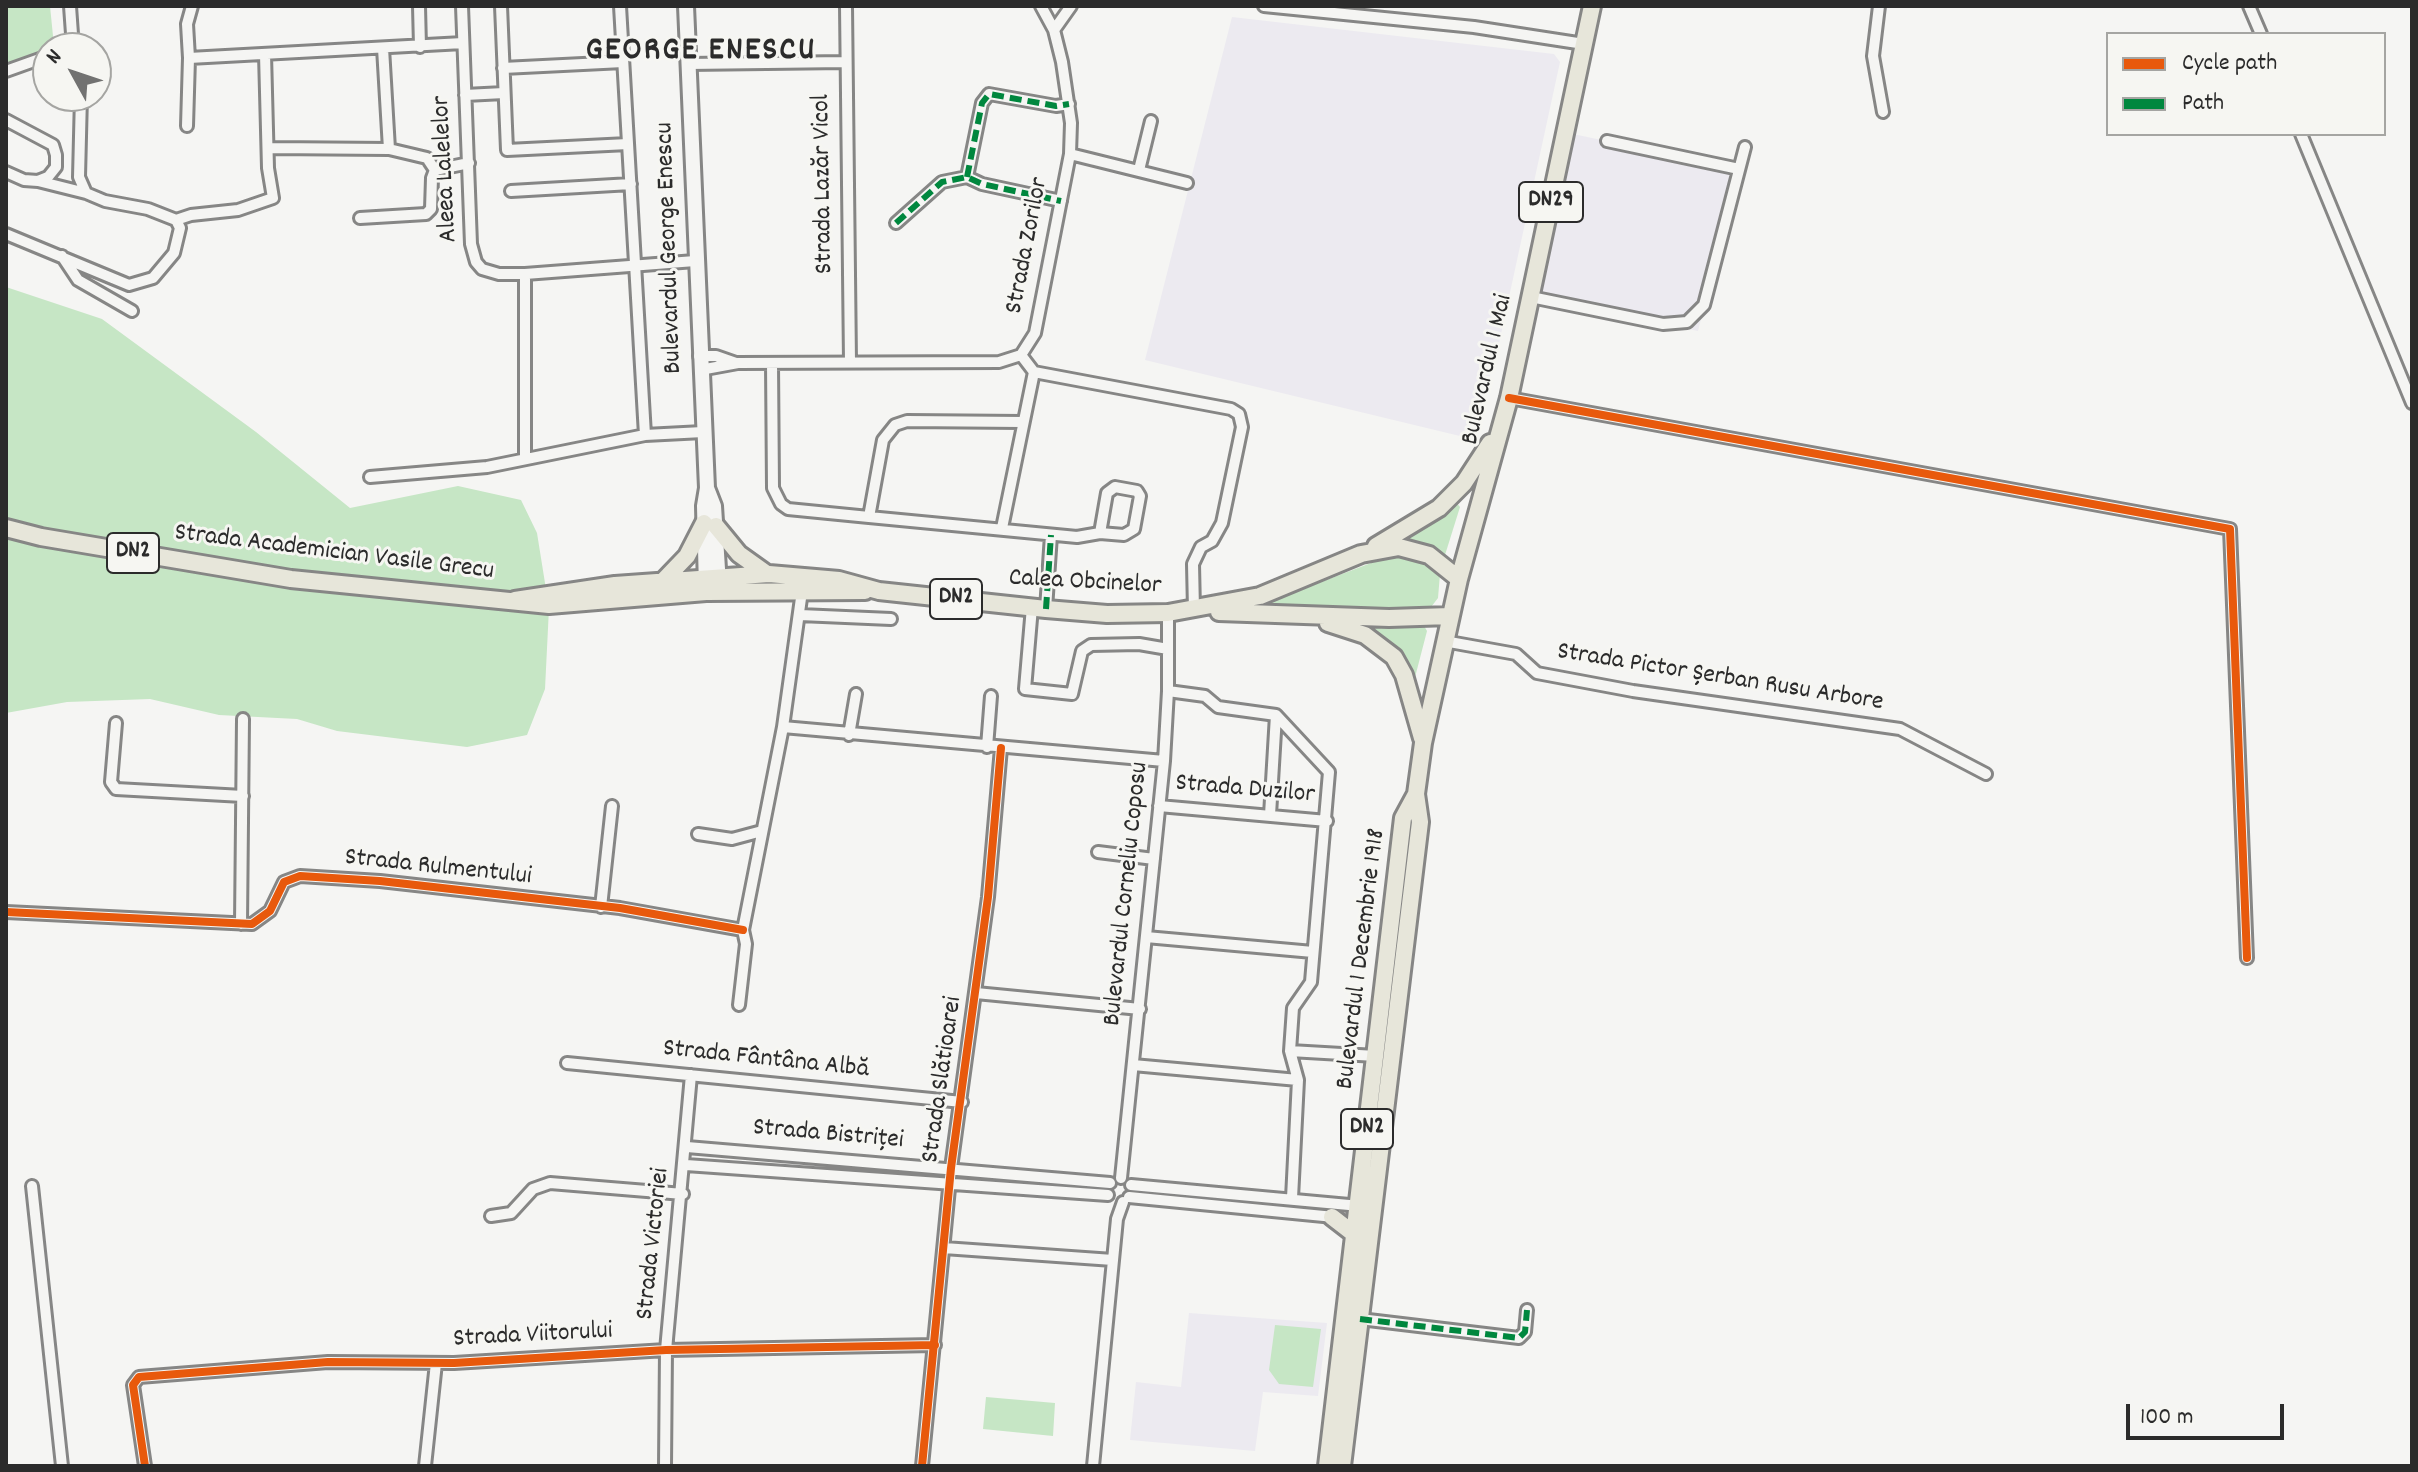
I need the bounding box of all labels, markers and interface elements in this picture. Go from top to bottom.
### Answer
north arrow [32,32,112,112]
legend [2106,32,2386,136]
district label: GEORGE ENESCU [586,33,816,73]
text: N [39,43,70,72]
text: Cycle path [2182,47,2277,81]
text: Path [2182,87,2224,121]
street label: Strada Lazăr Vicol [808,94,842,274]
street label: Aleea Lalelelor [428,95,466,243]
street label: Bulevardul George Enescu [651,122,691,374]
street label: Strada Zorilor [1001,175,1057,317]
road number: DN29 [1519,182,1583,222]
street label: Bulevardul 1 Mai [1457,292,1521,448]
street label: Strada Academician Vasile Grecu [173,519,495,589]
road number: DN2 [107,533,159,573]
street label: Calea Obcinelor [1008,564,1162,604]
road number: DN2 [930,579,982,619]
street label: Strada Pictor Șerban Rusu Arbore [1555,638,1885,720]
street label: Bulevardul Corneliu Coposu [1099,761,1157,1027]
street label: Strada Duzilor [1174,769,1316,813]
street label: Bulevardul 1 Decembrie 1918 [1332,827,1394,1091]
street label: Strada Rulmentului [343,844,533,894]
street label: Strada Slătioarei [917,995,971,1165]
street label: Strada Fântâna Albă [661,1035,871,1087]
road number: DN2 [1341,1109,1393,1149]
street label: Strada Bistriței [751,1114,905,1158]
street label: Strada Victoriei [632,1166,678,1322]
street label: Strada Viitorului [453,1317,613,1357]
scale bar [2130,1388,2288,1438]
text: 100 m [2140,1401,2193,1435]

